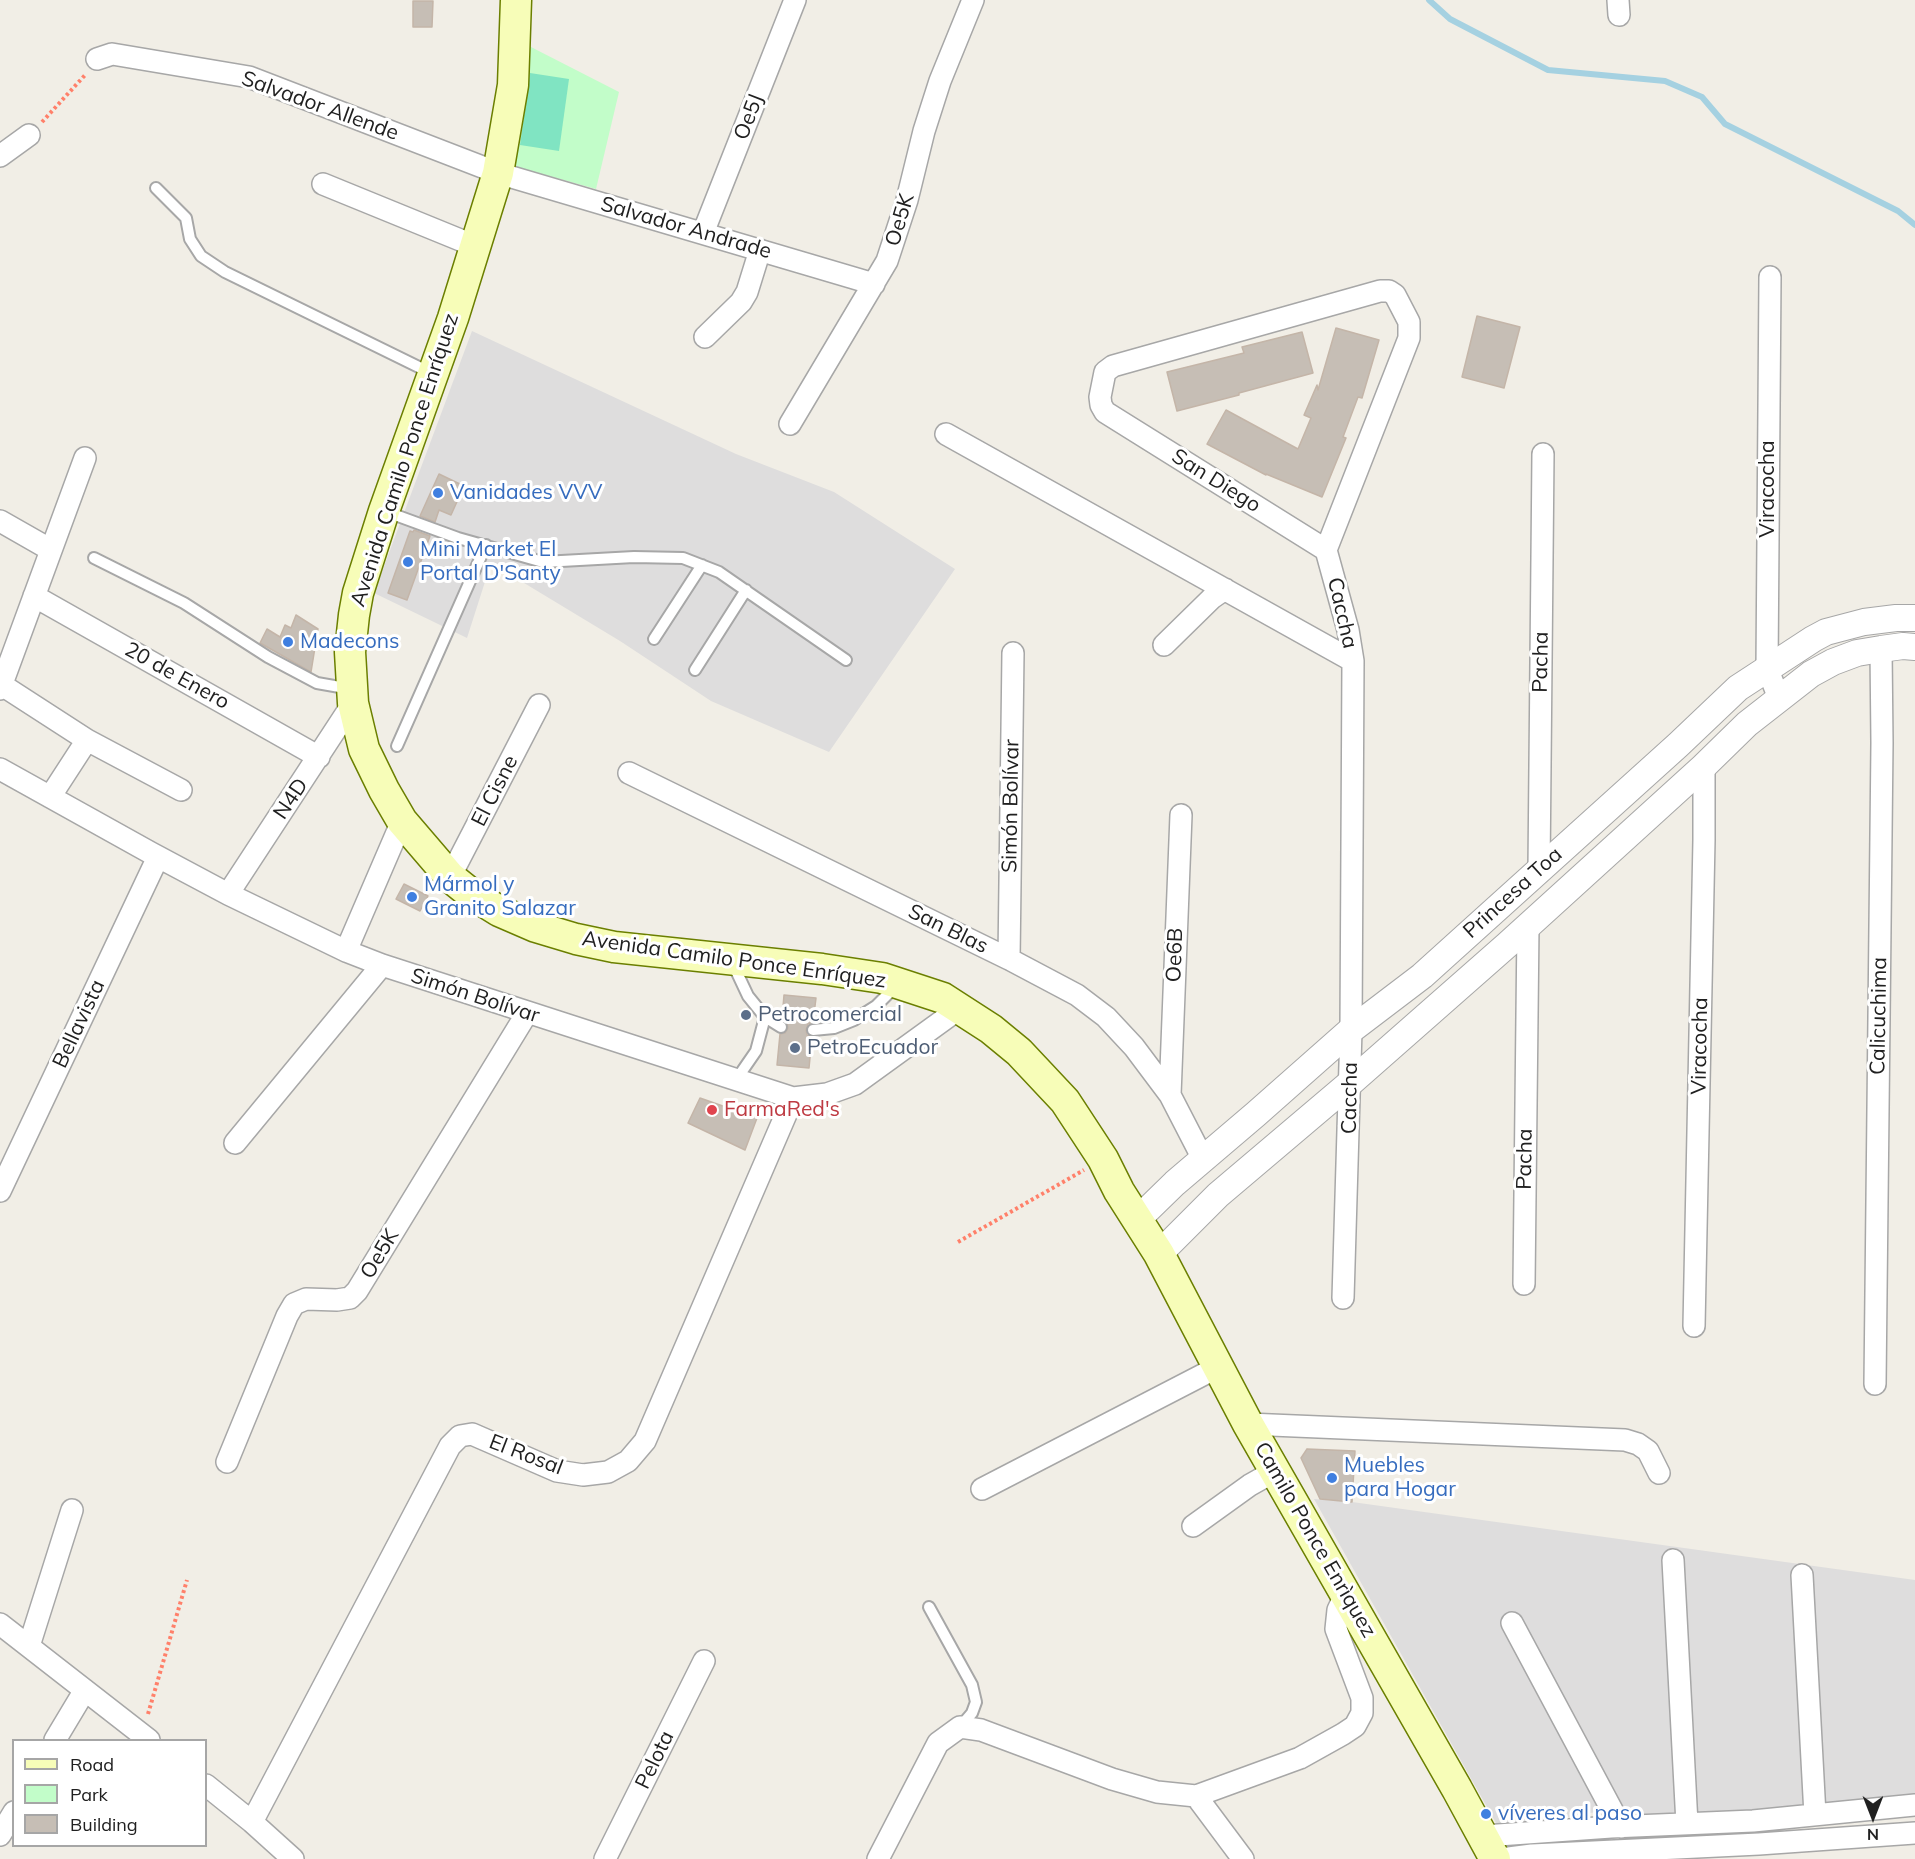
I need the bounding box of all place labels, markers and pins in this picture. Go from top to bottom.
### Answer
place label: Vanidades VVV [450,480,602,506]
marker: Vanidades VVV [431,486,445,500]
place label: Mini Market El Portal D'Santy [420,537,561,587]
marker: Mini Market El Portal D'Santy [401,555,415,569]
place label: Madecons [300,629,400,655]
marker: Madecons [281,635,295,649]
place label: Mármol y Granito Salazar [424,872,576,922]
marker: Mármol y Granito Salazar [405,890,419,904]
place label: Petrocomercial [758,1002,902,1028]
marker: Petrocomercial [739,1008,753,1022]
place label: PetroEcuador [807,1035,938,1061]
marker: PetroEcuador [788,1041,802,1055]
place label: FarmaRed's [724,1097,840,1123]
marker: FarmaRed's [705,1103,719,1117]
place label: Muebles para Hogar [1344,1453,1456,1503]
marker: Muebles para Hogar [1325,1471,1339,1485]
place label: víveres al paso [1498,1801,1642,1827]
marker: víveres al paso [1479,1807,1493,1821]

